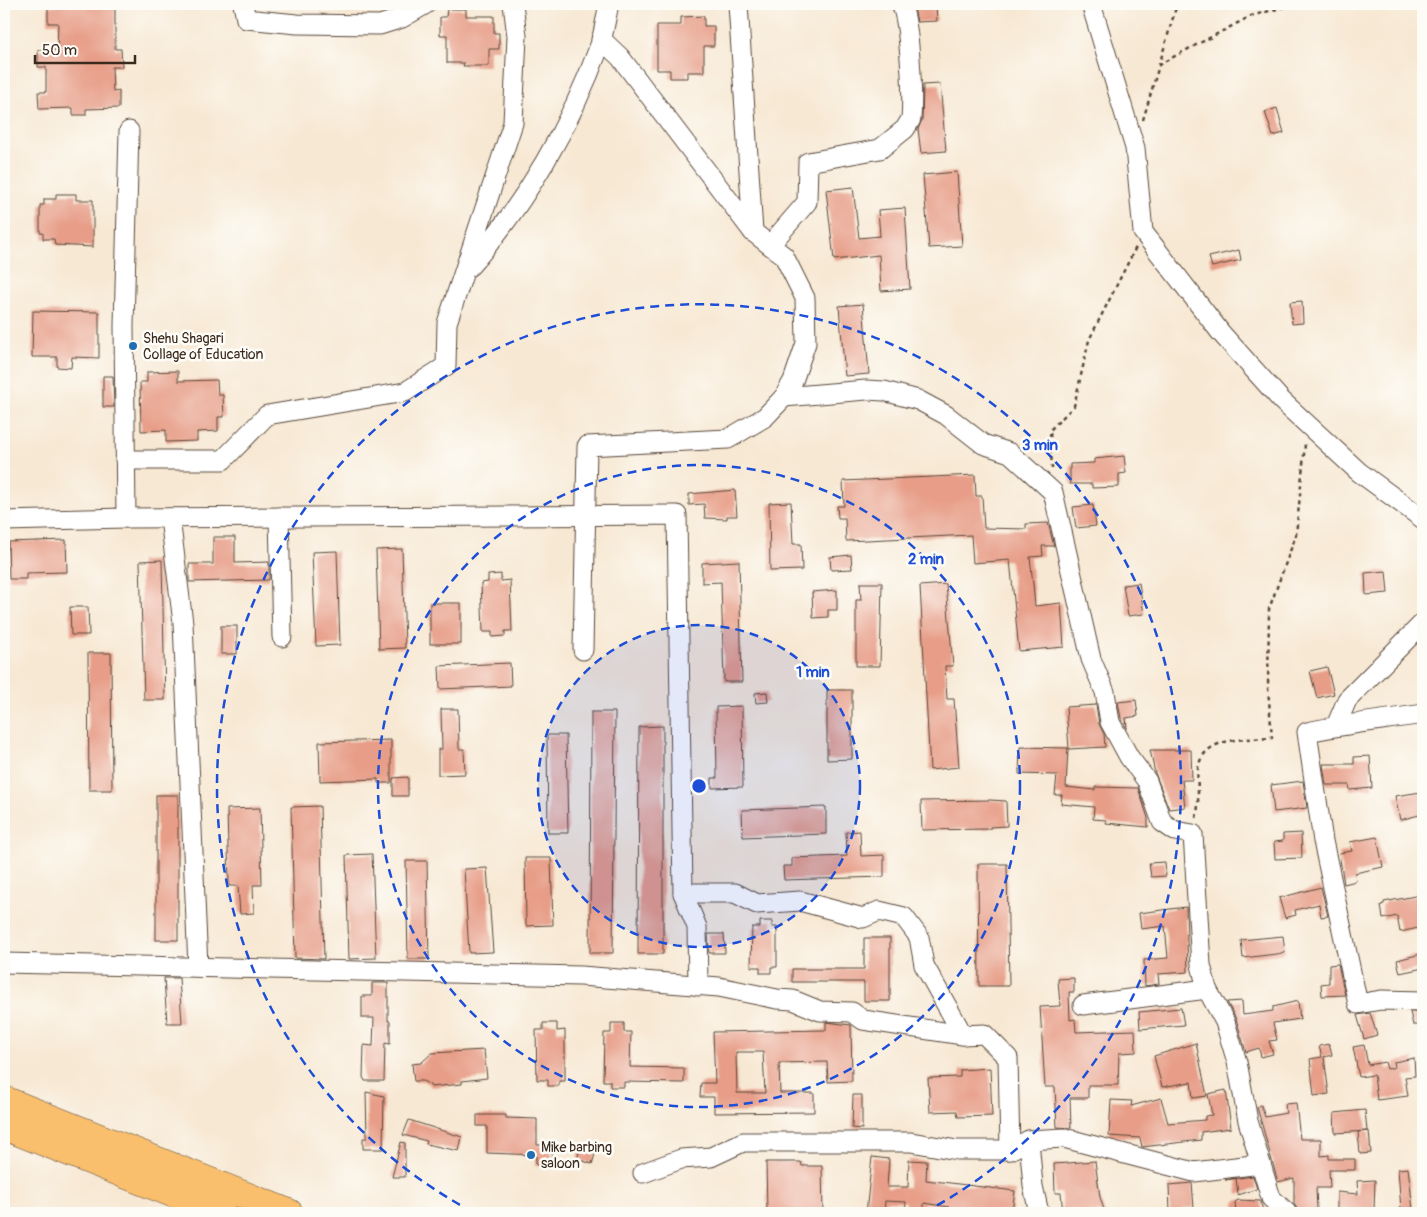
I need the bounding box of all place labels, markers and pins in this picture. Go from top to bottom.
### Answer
place label: Shehu Shagari Collage of Education [143,330,263,363]
marker: Shehu Shagari Collage of Education [127,340,139,352]
centre of rings [690,777,708,795]
place label: Mike barbing saloon [541,1139,612,1172]
marker: Mike barbing saloon [525,1149,537,1161]

